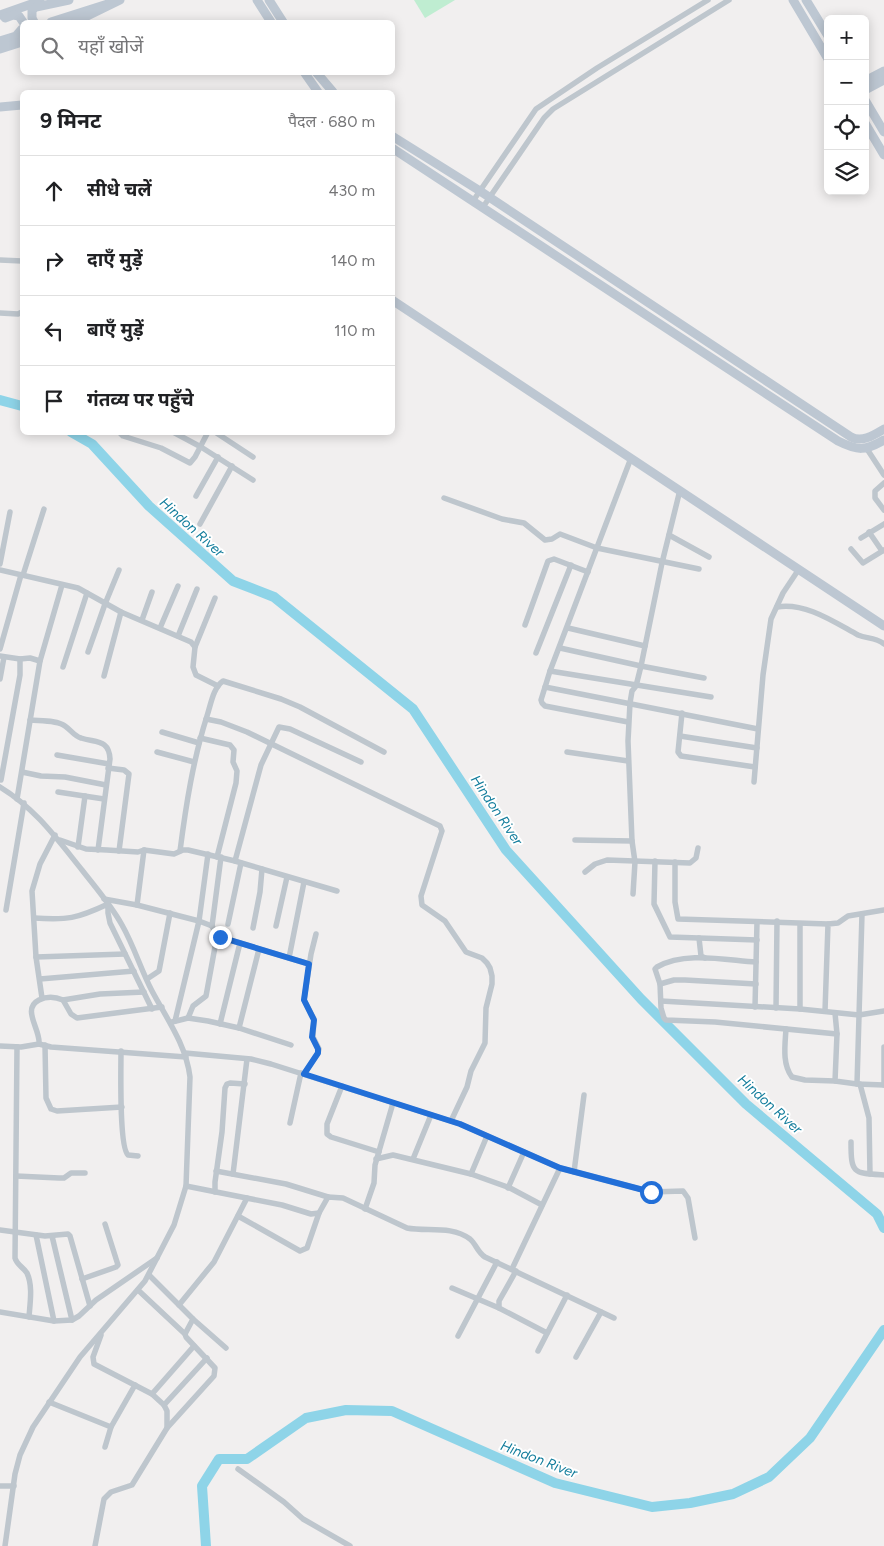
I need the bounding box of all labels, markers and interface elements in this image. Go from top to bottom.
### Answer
map controls [824,15,869,195]
button: + [824,15,869,60]
search box [20,20,395,75]
icon: search [38,34,66,62]
text: यहाँ खोजें [78,35,143,58]
button: − [824,60,869,105]
button: locate [824,105,869,150]
text: 9 मिनट [40,108,101,133]
text: पैदल · 680 m [288,112,375,131]
button: layers [824,150,869,195]
icon: ahead [40,177,68,205]
text: सीधे चलें [87,178,151,201]
text: 430 m [329,181,375,200]
icon: right [40,247,68,275]
text: दाएँ मुड़ें [87,248,143,271]
text: 140 m [331,251,375,270]
icon: left [40,317,68,345]
text: बाएँ मुड़ें [87,318,144,341]
text: 110 m [334,321,375,340]
icon: arrive [40,387,68,415]
text: गंतव्य पर पहुँचे [87,388,194,411]
water label: Hindon River [156,494,228,562]
water label: Hindon River [467,772,527,850]
route end [209,926,232,949]
water label: Hindon River [734,1071,806,1139]
route start [640,1181,663,1204]
water label: Hindon River [498,1437,581,1482]

